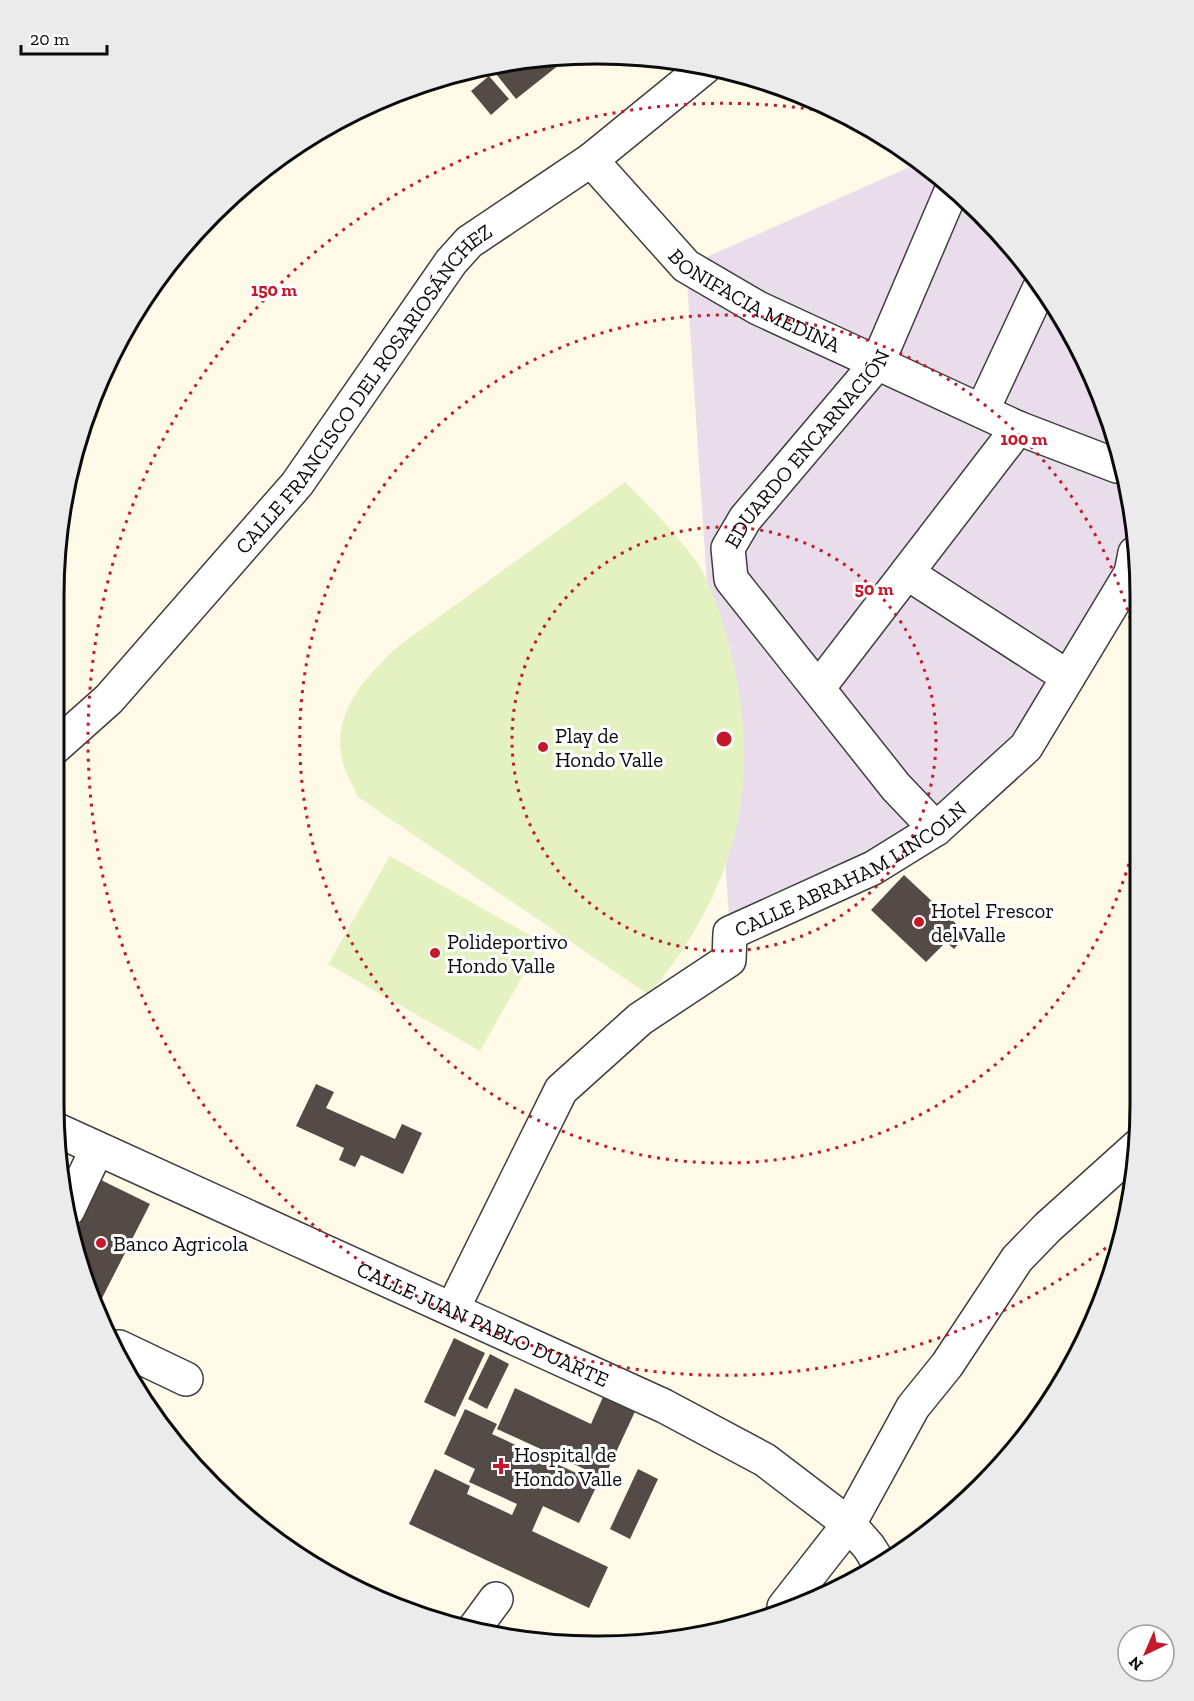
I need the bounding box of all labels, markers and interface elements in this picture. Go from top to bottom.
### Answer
scale bar [21,18,106,56]
text: 20 m [30,28,70,50]
street label: CALLE FRANCISCO DEL ROSARIOSÁNCHEZ [230,218,496,558]
street label: BONIFACIA MEDINA [664,243,845,357]
text: 150 m [251,279,297,301]
street label: EDUARDO ENCARNACIÓN [719,346,894,552]
text: 100 m [1000,428,1048,450]
text: 50 m [855,578,894,600]
place label: Play de Hondo Valle [555,723,663,772]
centre of rings [714,729,734,749]
marker: Play de Hondo Valle [536,740,550,754]
street label: CALLE ABRAHAM LINCOLN [730,795,971,942]
place label: Hotel Frescor del Valle [931,898,1054,947]
marker: Hotel Frescor del Valle [912,915,926,929]
place label: Polideportivo Hondo Valle [447,929,568,978]
marker: Polideportivo Hondo Valle [428,946,442,960]
place label: Banco Agricola [113,1231,248,1256]
marker: Banco Agricola [94,1236,108,1250]
street label: CALLE JUAN PABLO DUARTE [353,1256,613,1392]
place label: Hospital de Hondo Valle [514,1442,622,1491]
marker: Hospital de Hondo Valle [492,1457,510,1475]
north arrow [1116,1623,1176,1683]
text: N [1125,1652,1147,1674]

